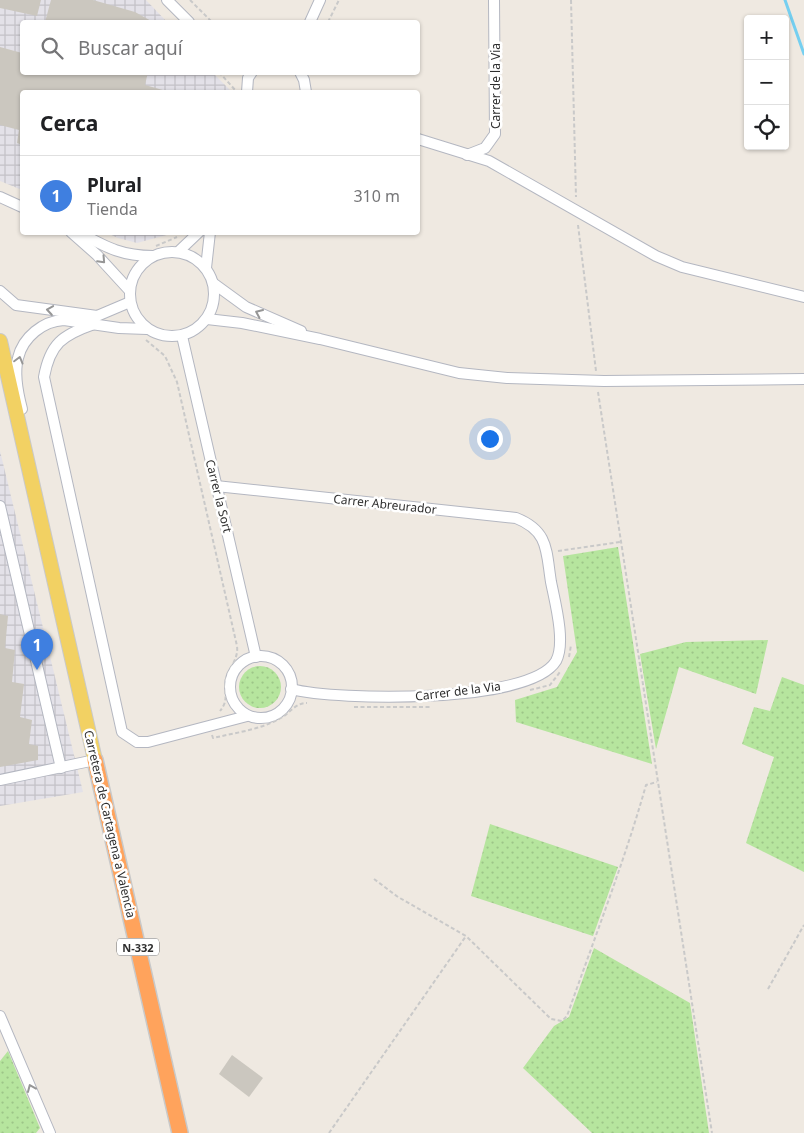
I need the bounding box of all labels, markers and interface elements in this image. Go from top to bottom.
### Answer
map controls [744,15,789,150]
button: + [744,15,789,60]
search box [20,20,420,75]
icon: search [38,34,66,62]
text: Buscar aquí [78,35,183,61]
street label: Carrer de la Via [487,43,504,129]
button: − [744,60,789,105]
button: locate [744,105,789,150]
text: Cerca [40,109,98,137]
text: Plural [87,172,142,198]
text: 1 [51,185,61,207]
text: 310 m [353,185,400,207]
text: Tienda [87,198,138,220]
one-way arrow [96,255,105,264]
one-way arrow [46,306,55,316]
one-way arrow [255,308,264,319]
one-way arrow [13,355,24,364]
your location [477,426,503,452]
street label: Carrer la Sort [202,458,236,535]
street label: Carrer Abreurador [332,490,438,518]
pin: 1 [21,629,53,670]
street label: Carrer de la Via [414,677,502,705]
street label: Carretera de Cartagena a Valencia [80,729,140,919]
road number: N-332 [117,939,159,956]
one-way arrow [26,1084,37,1093]

